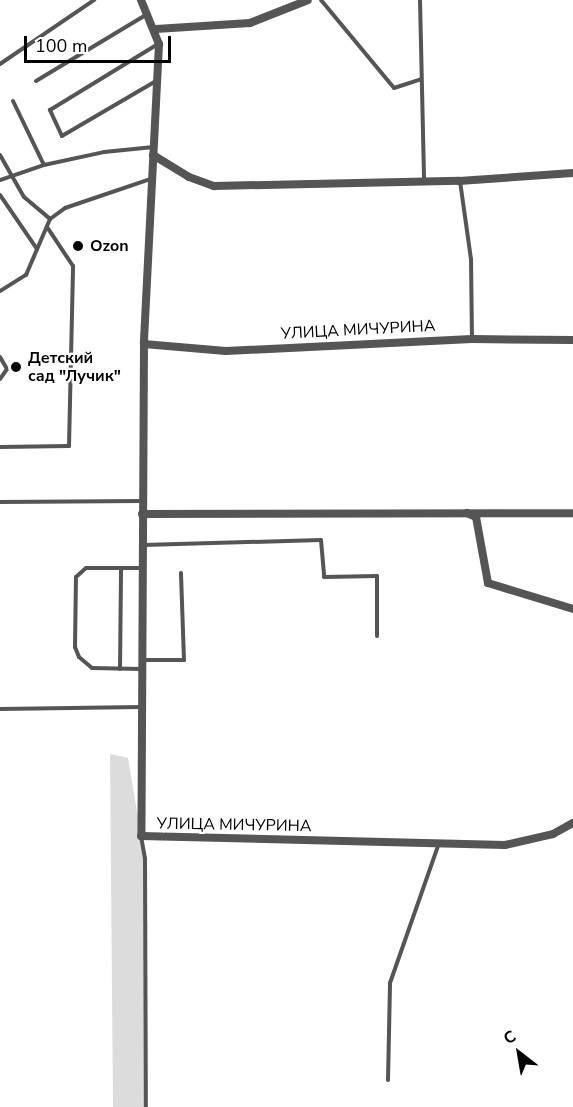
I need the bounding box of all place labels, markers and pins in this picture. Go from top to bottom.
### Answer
place label: Ozon [90,236,129,256]
marker: Ozon [71,239,85,253]
place label: Детский сад "Лучик" [28,348,121,386]
marker: Детский сад "Лучик" [9,360,23,374]

